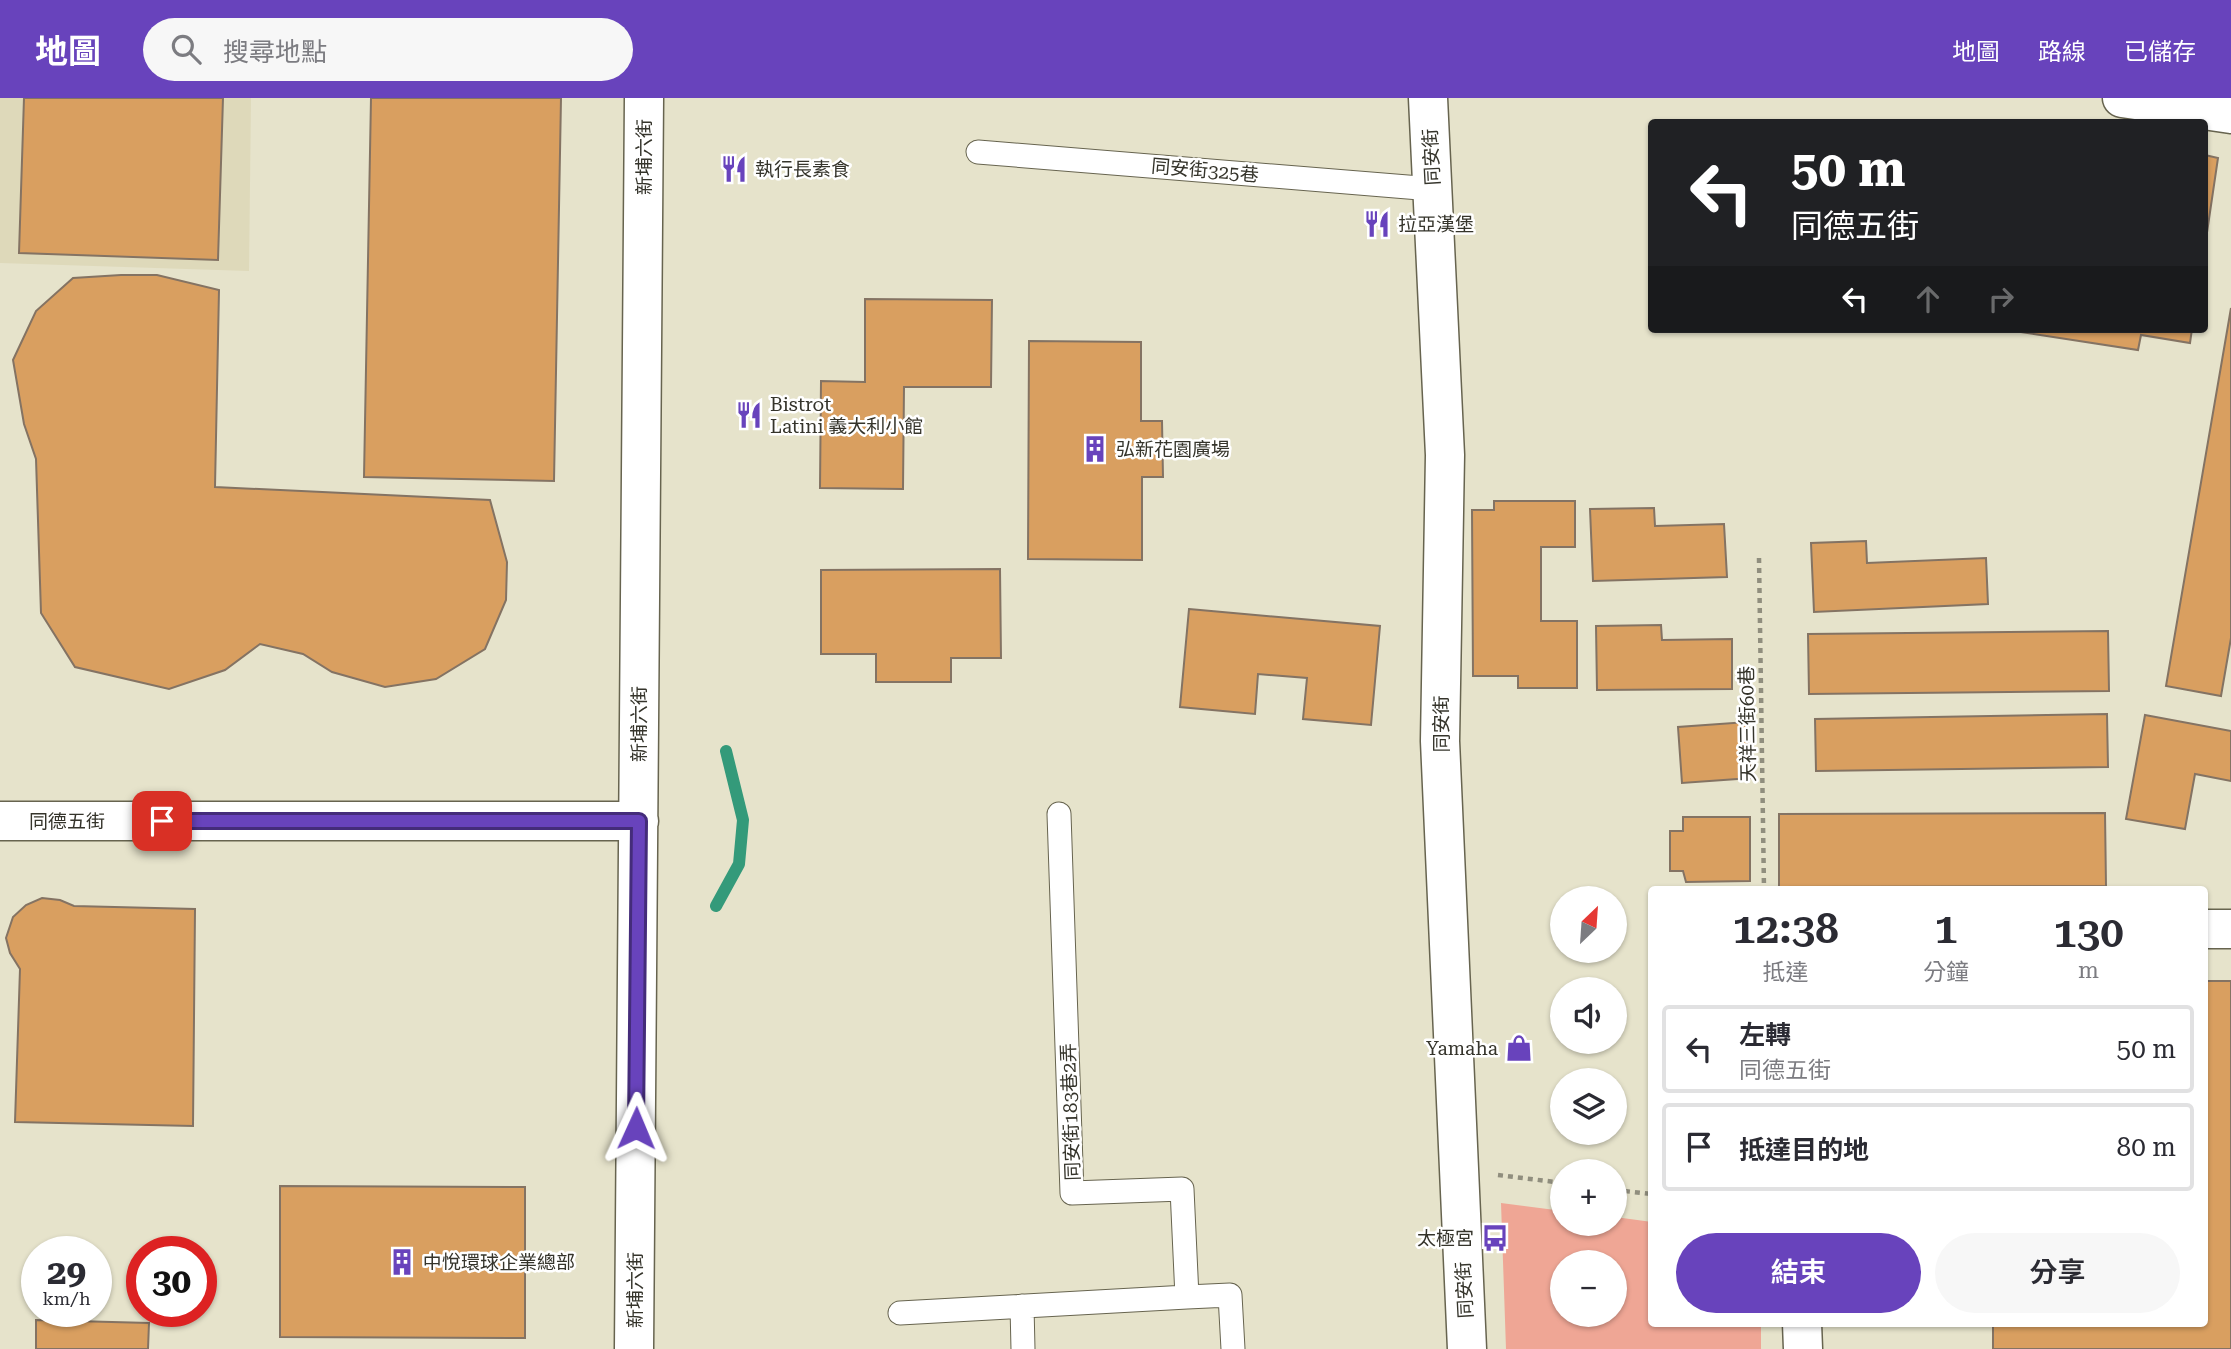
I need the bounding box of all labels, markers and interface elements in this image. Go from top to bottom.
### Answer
search box [143,18,633,81]
icon: search [167,30,205,68]
text: 地圖 [35,32,101,71]
text: 搜尋地點 [223,37,327,67]
text: 地圖 [1952,38,2000,66]
text: 路線 [2038,38,2086,66]
text: 已儲存 [2124,38,2196,66]
street label: 新埔六街 [633,119,656,195]
street label: 同安街 [1419,128,1444,186]
text: 50 m [1791,141,1906,198]
icon: left [1676,147,1767,238]
restaurant icon: 執行長素食 [719,154,749,184]
street label: 同安街325巷 [1150,154,1260,187]
place label: 執行長素食 [755,158,850,181]
text: 同德五街 [1791,207,1919,245]
restaurant icon: 拉亞漢堡 [1362,209,1392,239]
place label: 拉亞漢堡 [1398,213,1474,236]
icon: left [1836,280,1874,318]
icon: ahead [1909,280,1947,318]
icon: right [1982,280,2020,318]
place label: Bistrot Latini 義大利小館 [770,393,923,438]
restaurant icon: Bistrot Latini 義大利小館 [734,400,764,430]
building icon: 弘新花園廣場 [1080,434,1110,464]
place label: 弘新花園廣場 [1116,438,1230,461]
street label: 天祥三街60巷 [1735,666,1760,782]
street label: 新埔六街 [628,686,651,762]
street label: 同安街 [1430,695,1453,753]
pin [132,791,192,851]
icon: arrive [143,802,181,840]
street label: 同德五街 [29,810,105,833]
north arrow [1550,886,1628,962]
map controls [1550,886,1627,1327]
text: 12:38 [1732,904,1839,953]
text: 1 [1934,904,1958,953]
text: 130 [2053,908,2124,957]
text: m [2078,957,2099,984]
text: 抵達 [1762,959,1808,986]
text: 分鐘 [1923,959,1969,986]
button: sound [1550,977,1627,1054]
text: 左轉 [1739,1020,1791,1050]
icon: left [1680,1030,1718,1068]
shop icon: Yamaha [1504,1033,1534,1063]
text: 50 m [2117,1034,2176,1064]
place label: Yamaha [1426,1037,1499,1060]
street label: 同安街183巷2弄 [1057,1043,1084,1181]
text: 同德五街 [1739,1057,1831,1084]
button: layers [1550,1068,1627,1145]
position arrow [599,1091,673,1165]
icon: arrive [1680,1128,1718,1166]
text: 80 m [2117,1132,2176,1162]
text: 抵達目的地 [1739,1135,1869,1165]
button: + [1550,1159,1627,1236]
bus stop icon: 太極宮 [1480,1223,1510,1253]
place label: 太極宮 [1417,1227,1474,1250]
button: 結束 [1676,1233,1921,1313]
button: 分享 [1935,1233,2180,1313]
speed limit sign: 30 [126,1236,217,1327]
building icon: 中悅環球企業總部 [387,1247,417,1277]
button: − [1550,1250,1627,1327]
place label: 中悅環球企業總部 [423,1251,575,1274]
text: 29 [47,1252,86,1293]
street label: 新埔六街 [624,1252,647,1328]
street label: 同安街 [1452,1261,1477,1319]
text: km/h [42,1288,91,1309]

